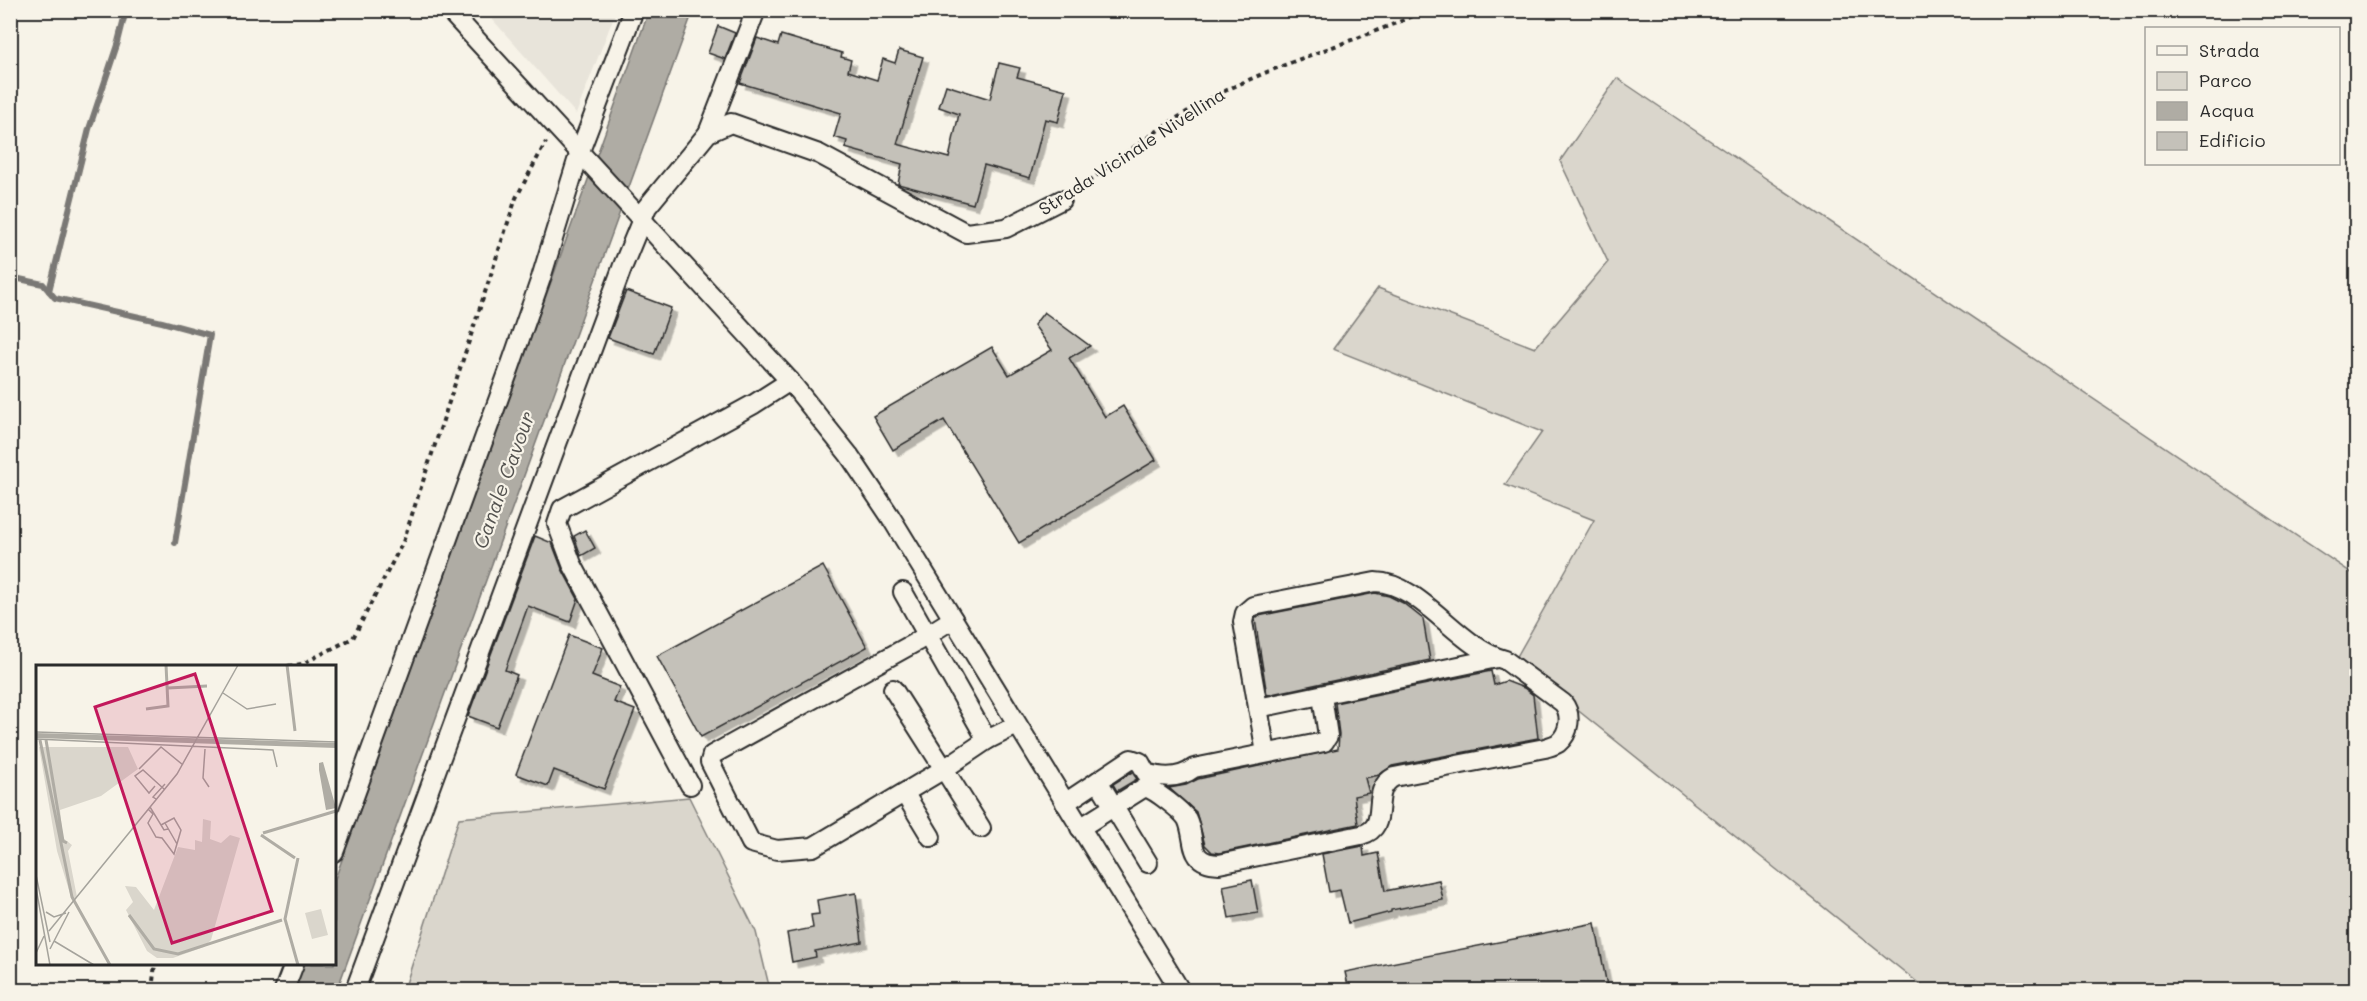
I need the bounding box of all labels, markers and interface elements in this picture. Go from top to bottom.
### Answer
legend [2145,27,2340,165]
text: Strada [2199,38,2260,62]
text: Parco [2199,68,2252,92]
street label: Strada Vicinale Nivellina [1034,82,1229,220]
text: Acqua [2199,98,2255,122]
text: Edificio [2199,128,2266,152]
water label: Canale Cavour [466,407,540,552]
inset map [36,665,336,965]

